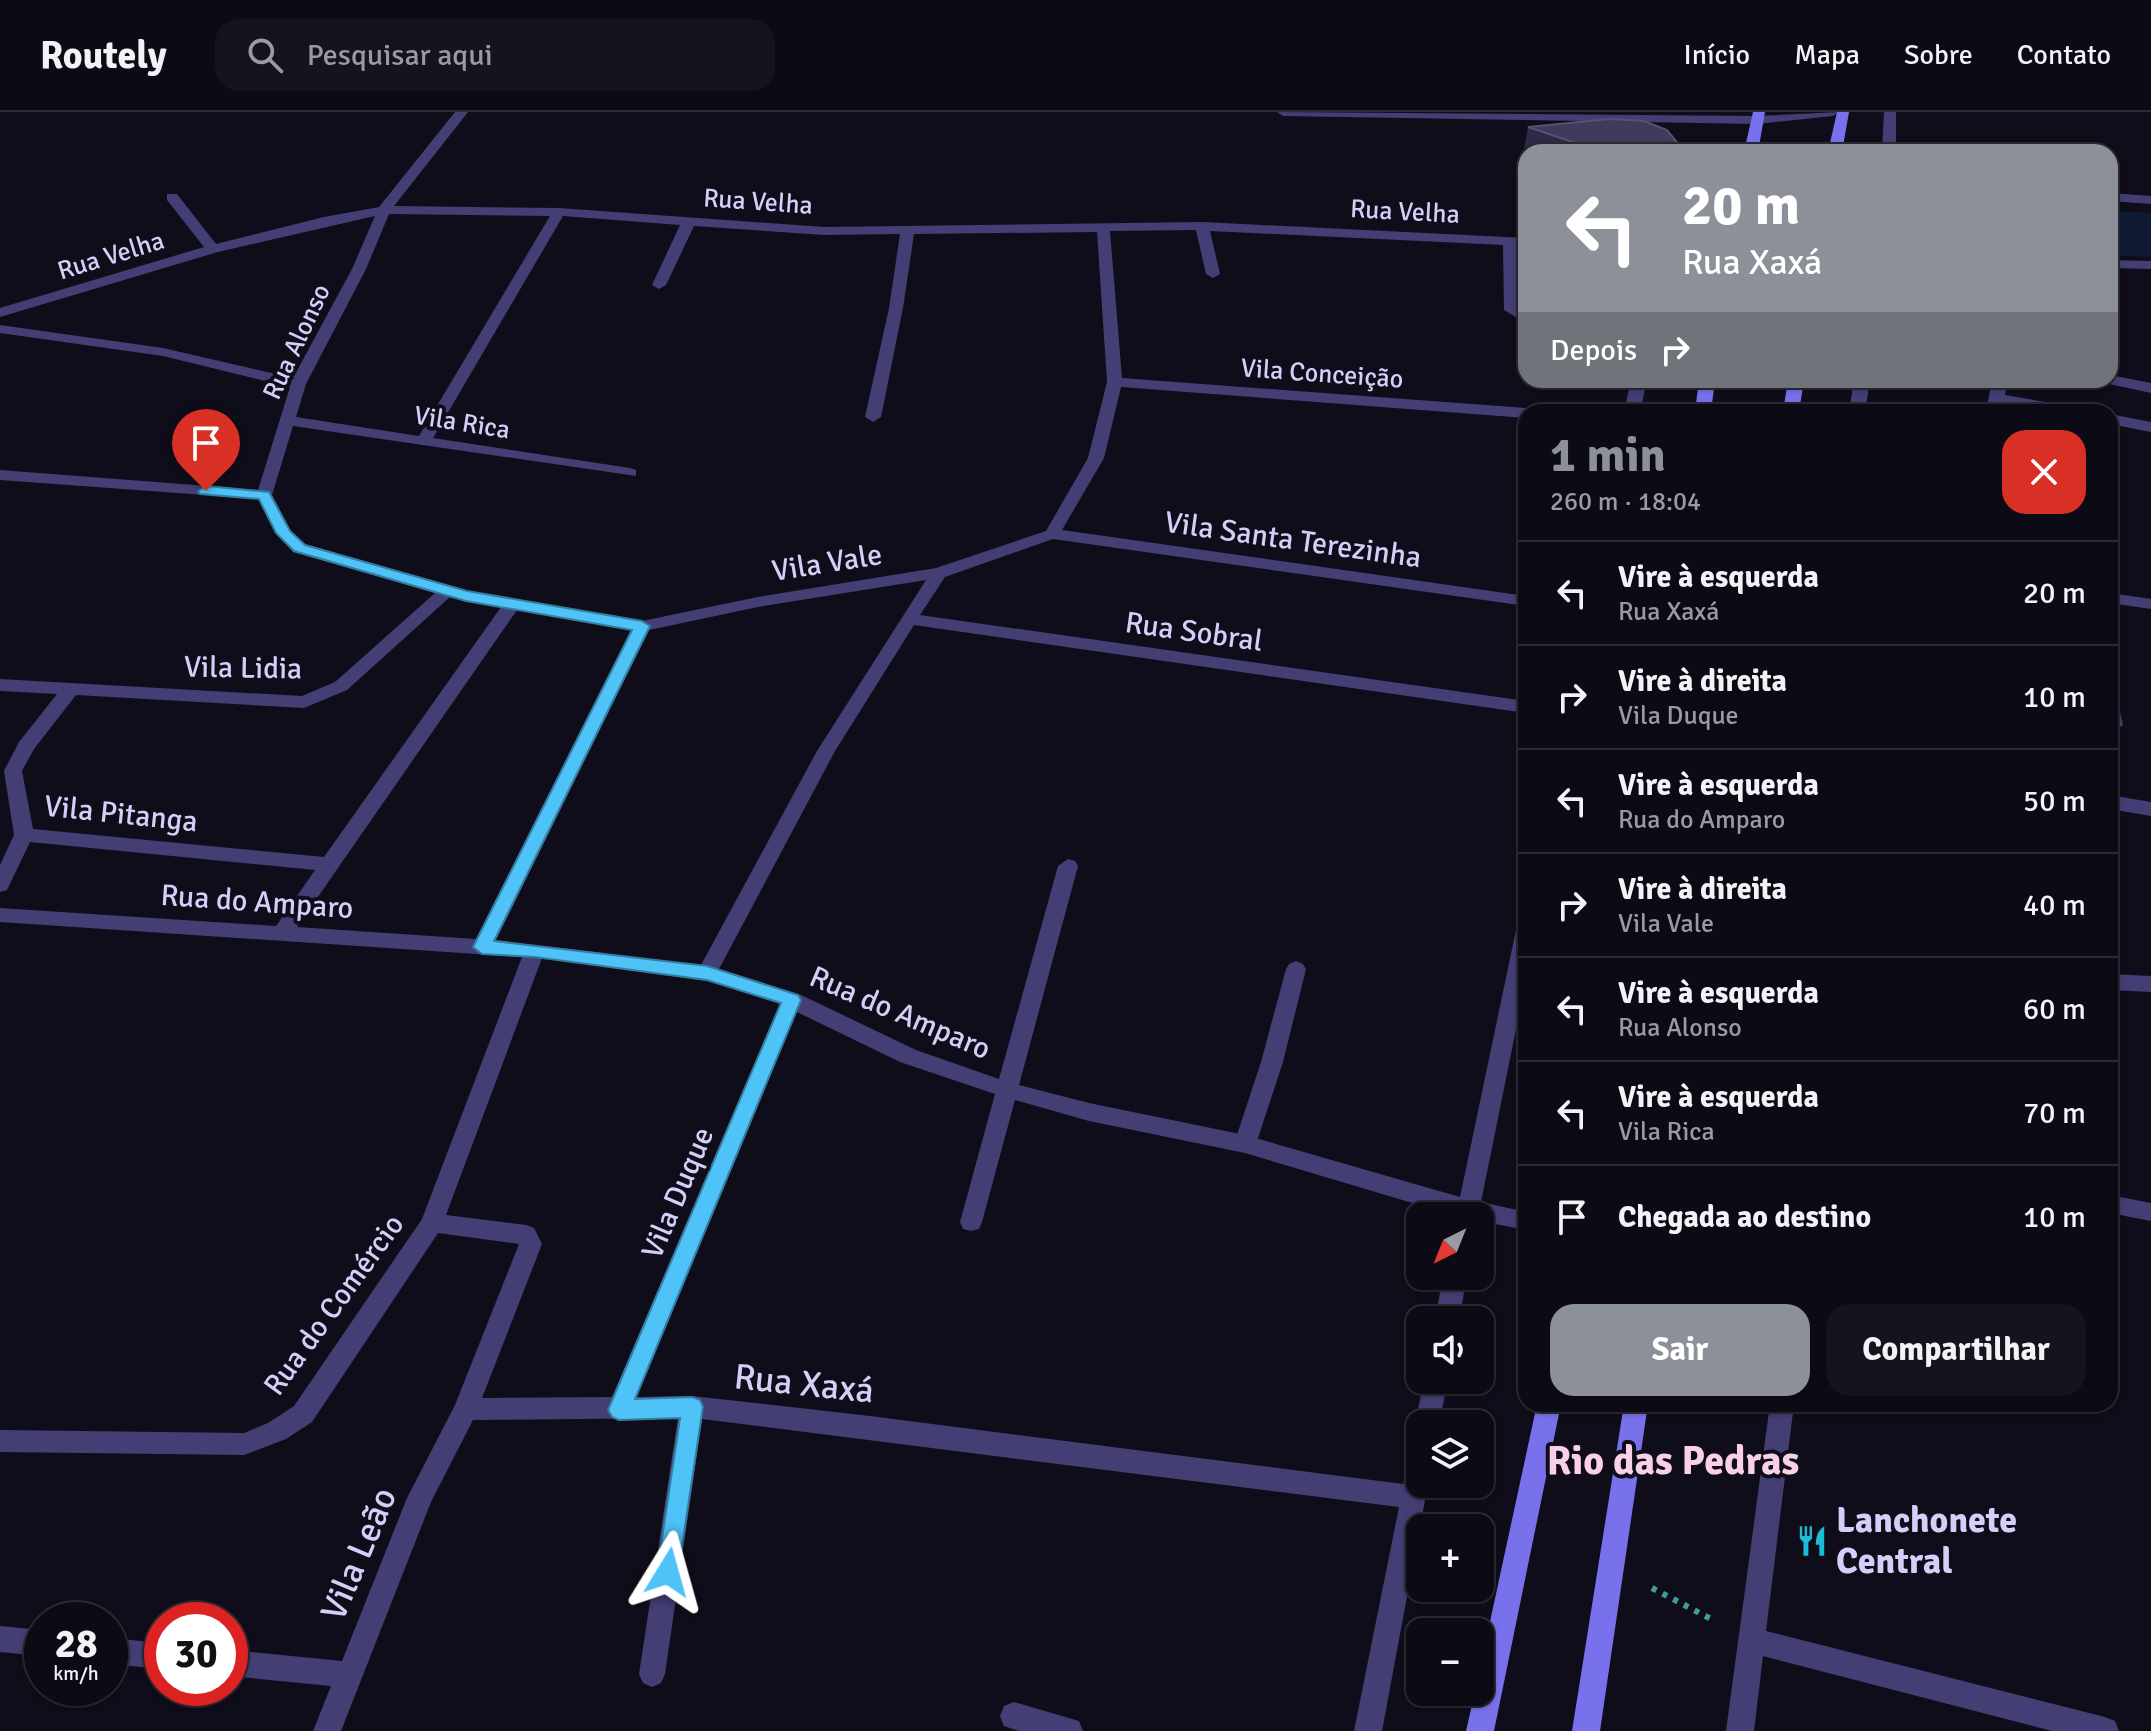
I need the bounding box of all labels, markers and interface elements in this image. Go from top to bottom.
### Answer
search box [215,19,775,91]
text: Routely [40,32,167,79]
icon: search [243,33,287,77]
text: Pesquisar aqui [307,37,493,74]
text: Início [1683,38,1750,72]
text: Mapa [1794,38,1860,72]
text: Sobre [1904,38,1973,72]
text: Contato [2017,38,2111,72]
text: 20 m [1682,171,1800,240]
icon: left [1550,176,1654,280]
street label: Rua Velha [702,182,814,222]
street label: Rua Velha [1349,193,1461,231]
street label: Rua Velha [54,225,168,287]
text: Rua Xaxá [1682,240,1822,285]
street label: Rua Alonso [256,279,338,405]
icon: right [1653,328,1697,372]
text: Depois [1550,332,1637,369]
street label: Vila Conceição [1240,352,1404,396]
street label: Vila Rica [412,400,512,446]
pin [172,409,240,491]
icon: arrive [184,421,228,465]
text: 1 min [1550,426,1666,485]
button: close [2002,430,2086,514]
text: 260 m · 18:04 [1550,486,1701,518]
street label: Vila Santa Terezinha [1162,504,1424,576]
street label: Vila Vale [769,536,885,590]
text: Vire à esquerda [1618,559,1819,596]
icon: left [1550,571,1594,615]
text: 20 m [2023,575,2086,612]
text: Rua Xaxá [1618,596,1719,628]
street label: Rua Sobral [1123,604,1265,660]
street label: Vila Lidia [183,648,303,688]
text: Vire à direita [1618,663,1787,700]
icon: right [1550,675,1594,719]
text: 10 m [2023,679,2086,716]
text: Vila Duque [1618,700,1739,732]
text: Vire à esquerda [1618,767,1819,804]
icon: left [1550,779,1594,823]
text: 50 m [2023,783,2086,820]
street label: Vila Pitanga [42,788,200,840]
text: Rua do Amparo [1618,804,1785,836]
text: Vire à direita [1618,871,1787,908]
street label: Rua do Amparo [159,877,355,927]
icon: right [1550,883,1594,927]
text: 40 m [2023,887,2086,924]
text: Vila Vale [1618,908,1714,940]
street label: Rua do Amparo [804,958,996,1068]
text: Vire à esquerda [1618,975,1819,1012]
icon: left [1550,987,1594,1031]
text: 60 m [2023,991,2086,1028]
text: Rua Alonso [1618,1012,1742,1044]
text: Vire à esquerda [1618,1079,1819,1116]
icon: left [1550,1091,1594,1135]
text: 70 m [2023,1095,2086,1132]
text: Vila Rica [1618,1116,1715,1148]
street label: Vila Duque [634,1122,722,1264]
icon: arrive [1550,1195,1594,1239]
text: Chegada ao destino [1618,1199,1871,1236]
text: 10 m [2023,1199,2086,1236]
north arrow [1406,1202,1494,1290]
map controls [1406,1202,1494,1706]
street label: Rua do Comércio [256,1207,412,1403]
button: Sair [1550,1304,1810,1396]
button: Compartilhar [1826,1304,2086,1396]
button: sound [1406,1306,1494,1394]
street label: Rua Xaxá [732,1354,876,1414]
button: layers [1406,1410,1494,1498]
district label: Rio das Pedras [1547,1436,1799,1486]
street label: Vila Leão [311,1481,407,1627]
place label: Lanchonete Central [1836,1498,2017,1584]
button: + [1406,1514,1494,1602]
restaurant icon: Lanchonete Central [1795,1524,1829,1558]
position arrow [626,1530,710,1614]
speed limit sign: 30 [144,1602,248,1706]
button: − [1406,1618,1494,1706]
text: 28 [54,1619,98,1669]
text: km/h [53,1661,99,1686]

